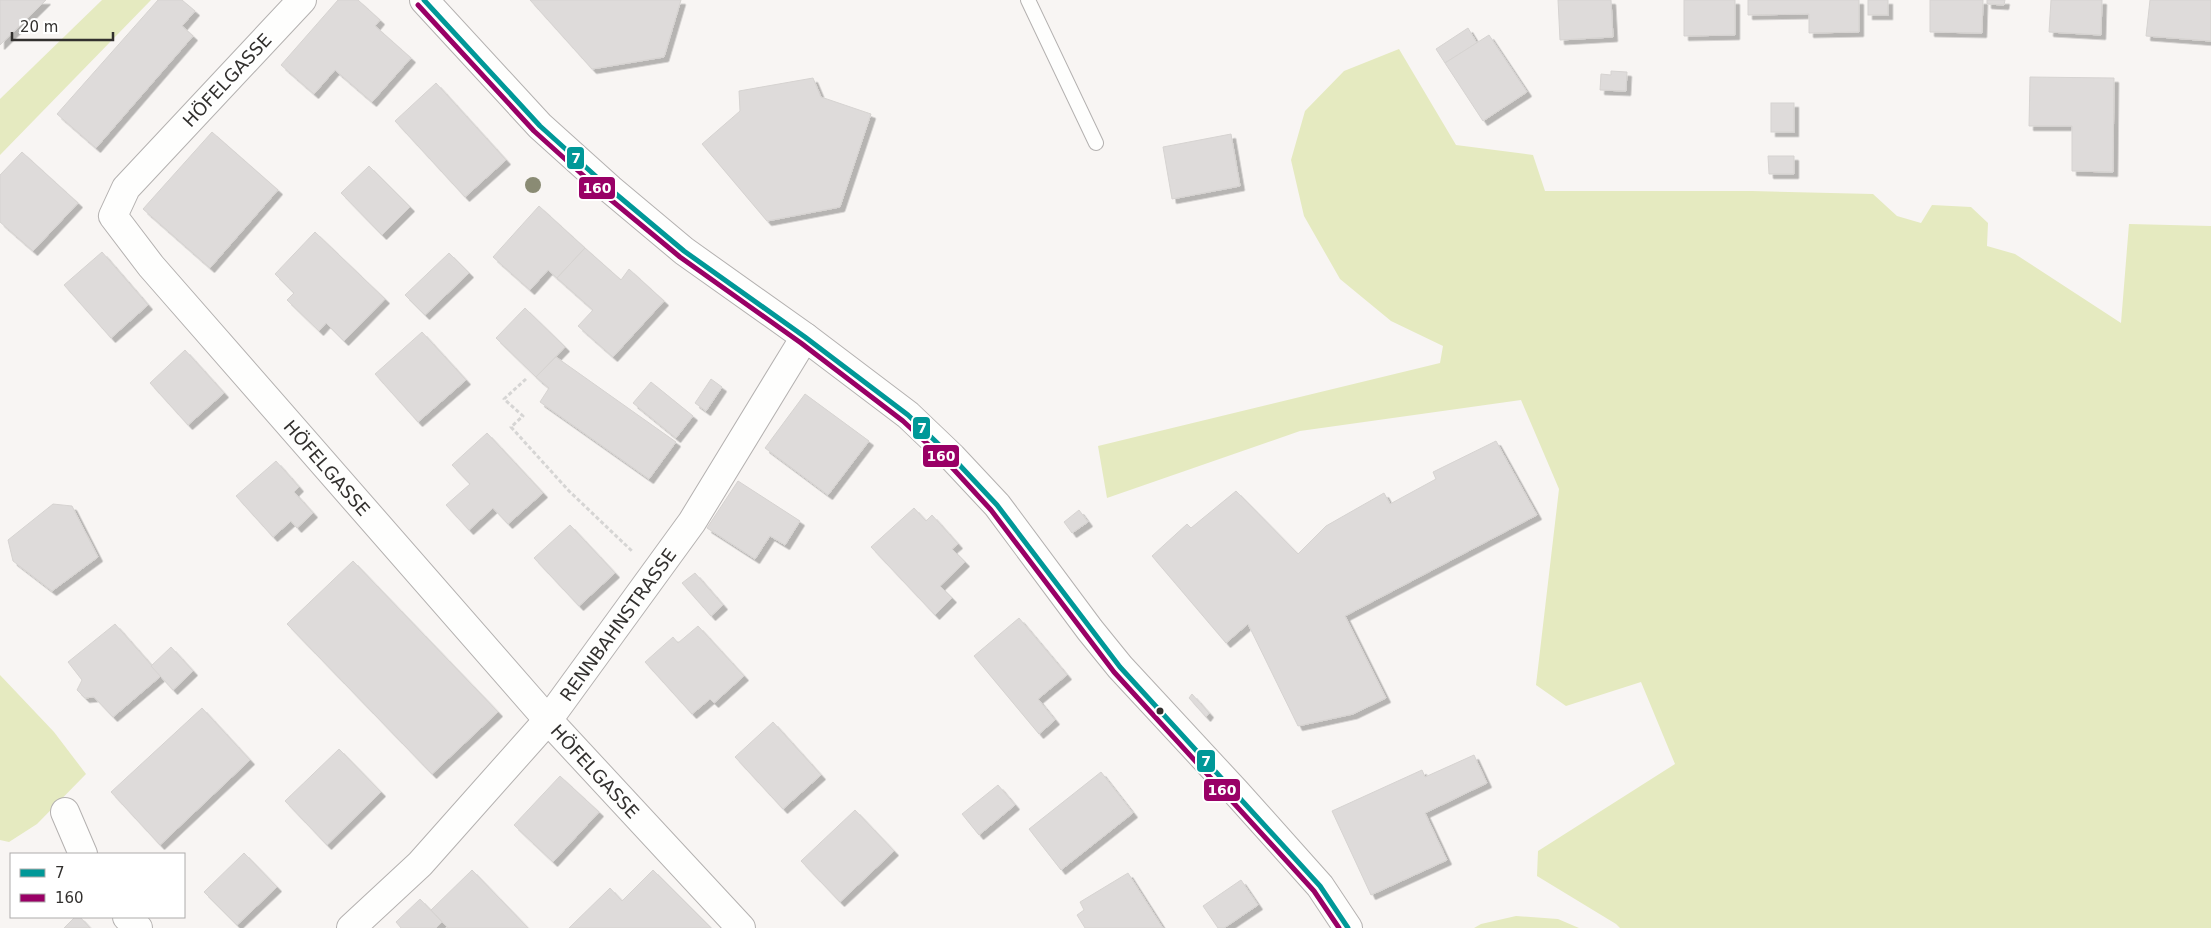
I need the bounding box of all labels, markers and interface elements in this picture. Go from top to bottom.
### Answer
scale bar [12,10,114,42]
text: 20 m [20,18,58,36]
street label: HÖFELGASSE [178,29,276,131]
line badge: 7 [566,146,585,170]
text: 7 [571,150,581,166]
line badge: 160 [578,176,616,200]
text: 160 [582,180,612,196]
street label: HÖFELGASSE [280,416,375,520]
line badge: 7 [912,416,931,440]
text: 7 [917,420,927,436]
line badge: 160 [922,444,960,468]
text: 160 [926,448,956,464]
street label: RENNBAHNSTRASSE [555,544,680,705]
unlabelled marker [1155,706,1165,716]
street label: HÖFELGASSE [547,720,644,822]
line badge: 7 [1196,749,1216,773]
text: 7 [1201,753,1211,769]
line badge: 160 [1203,778,1241,802]
text: 160 [1207,782,1237,798]
legend [10,853,185,918]
text: 7 [55,864,65,882]
text: 160 [55,889,84,907]

